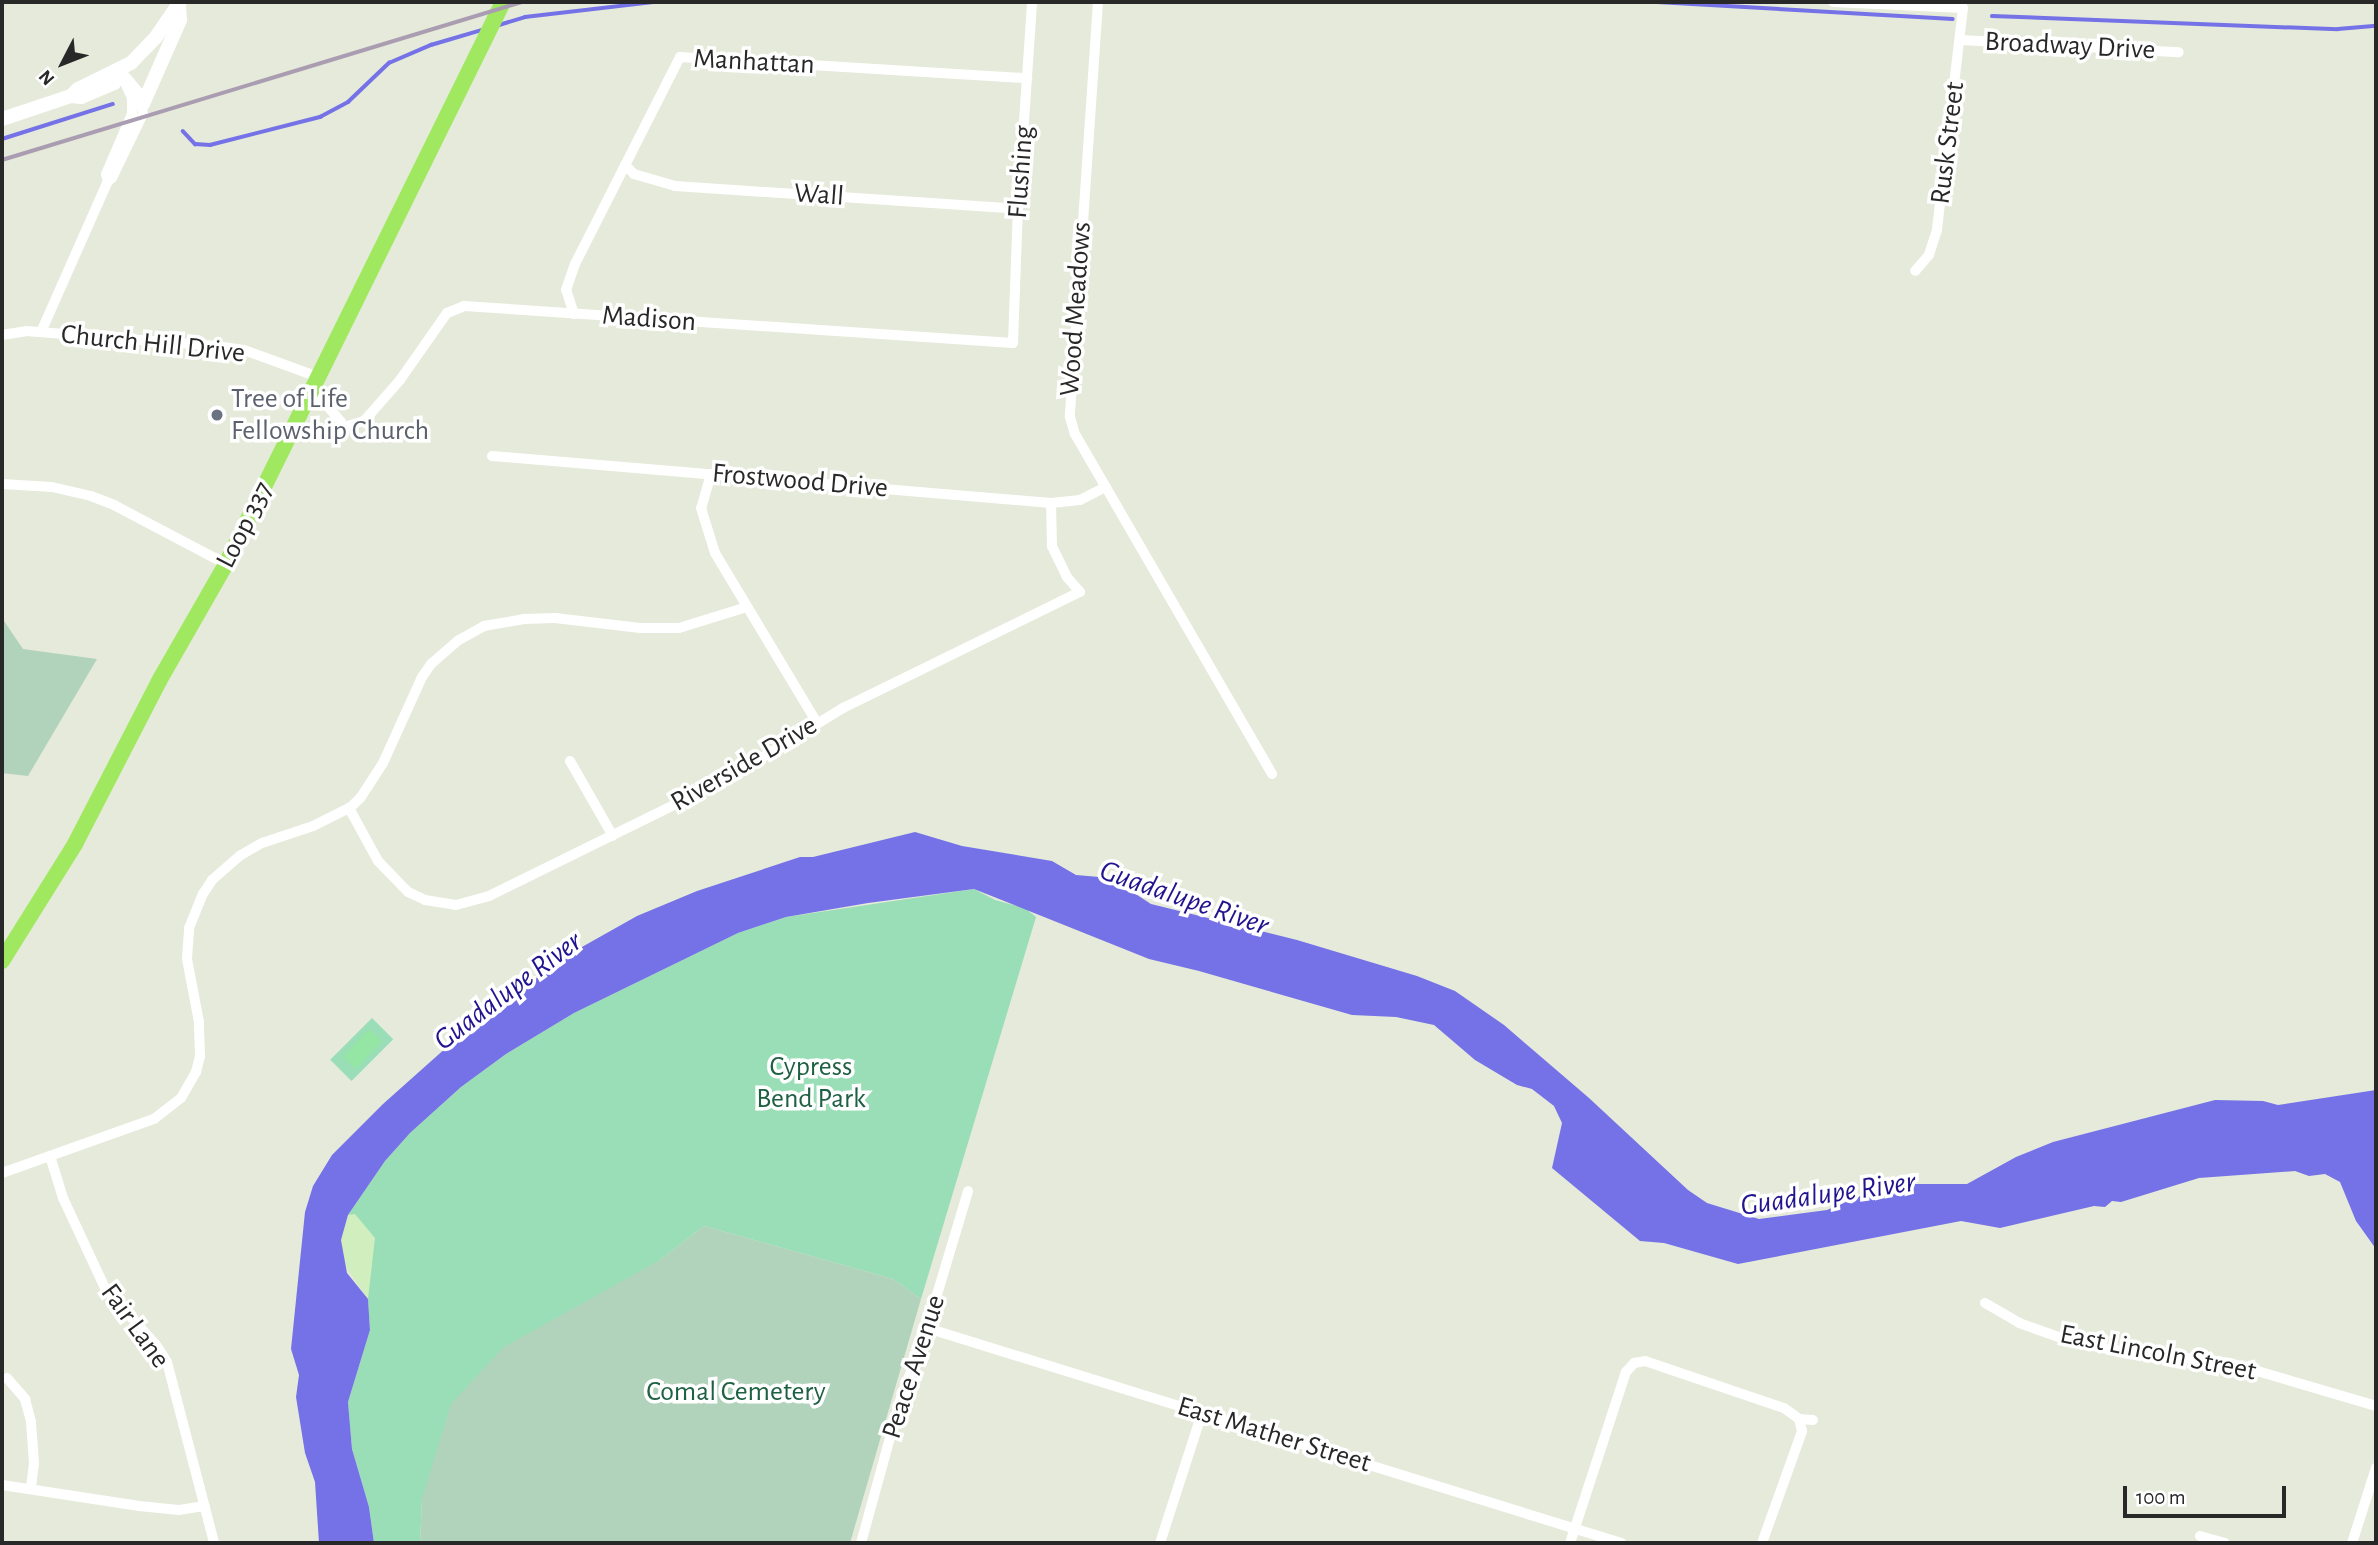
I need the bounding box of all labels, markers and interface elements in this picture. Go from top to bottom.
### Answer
street label: Broadway Drive [1984,25,2156,67]
north arrow [28,28,98,98]
street label: Manhattan [693,42,815,82]
text: N [36,66,59,89]
street label: Rusk Street [1924,80,1972,206]
street label: Flushing [1001,124,1041,220]
street label: Wall [793,176,845,214]
street label: Wood Meadows [1053,221,1099,397]
street label: Madison [601,299,697,339]
street label: Church Hill Drive [59,318,247,370]
place label: Tree of Life Fellowship Church [231,382,429,448]
marker: Tree of Life Fellowship Church [209,407,225,423]
street label: Frostwood Drive [711,457,889,505]
street label: Loop 337 [209,476,281,574]
street label: Riverside Drive [665,709,823,819]
water label: Guadalupe River [1095,852,1273,944]
water label: Guadalupe River [427,924,589,1058]
park label: Cypress Bend Park [756,1050,866,1116]
water label: Guadalupe River [1738,1164,1918,1224]
street label: Fair Lane [93,1277,177,1375]
street label: Peace Avenue [875,1291,953,1443]
street label: East Lincoln Street [2057,1318,2259,1388]
park label: Comal Cemetery [646,1375,826,1409]
street label: East Mather Street [1173,1390,1375,1480]
scale bar [2126,1472,2289,1516]
text: 100 m [2136,1487,2186,1508]

